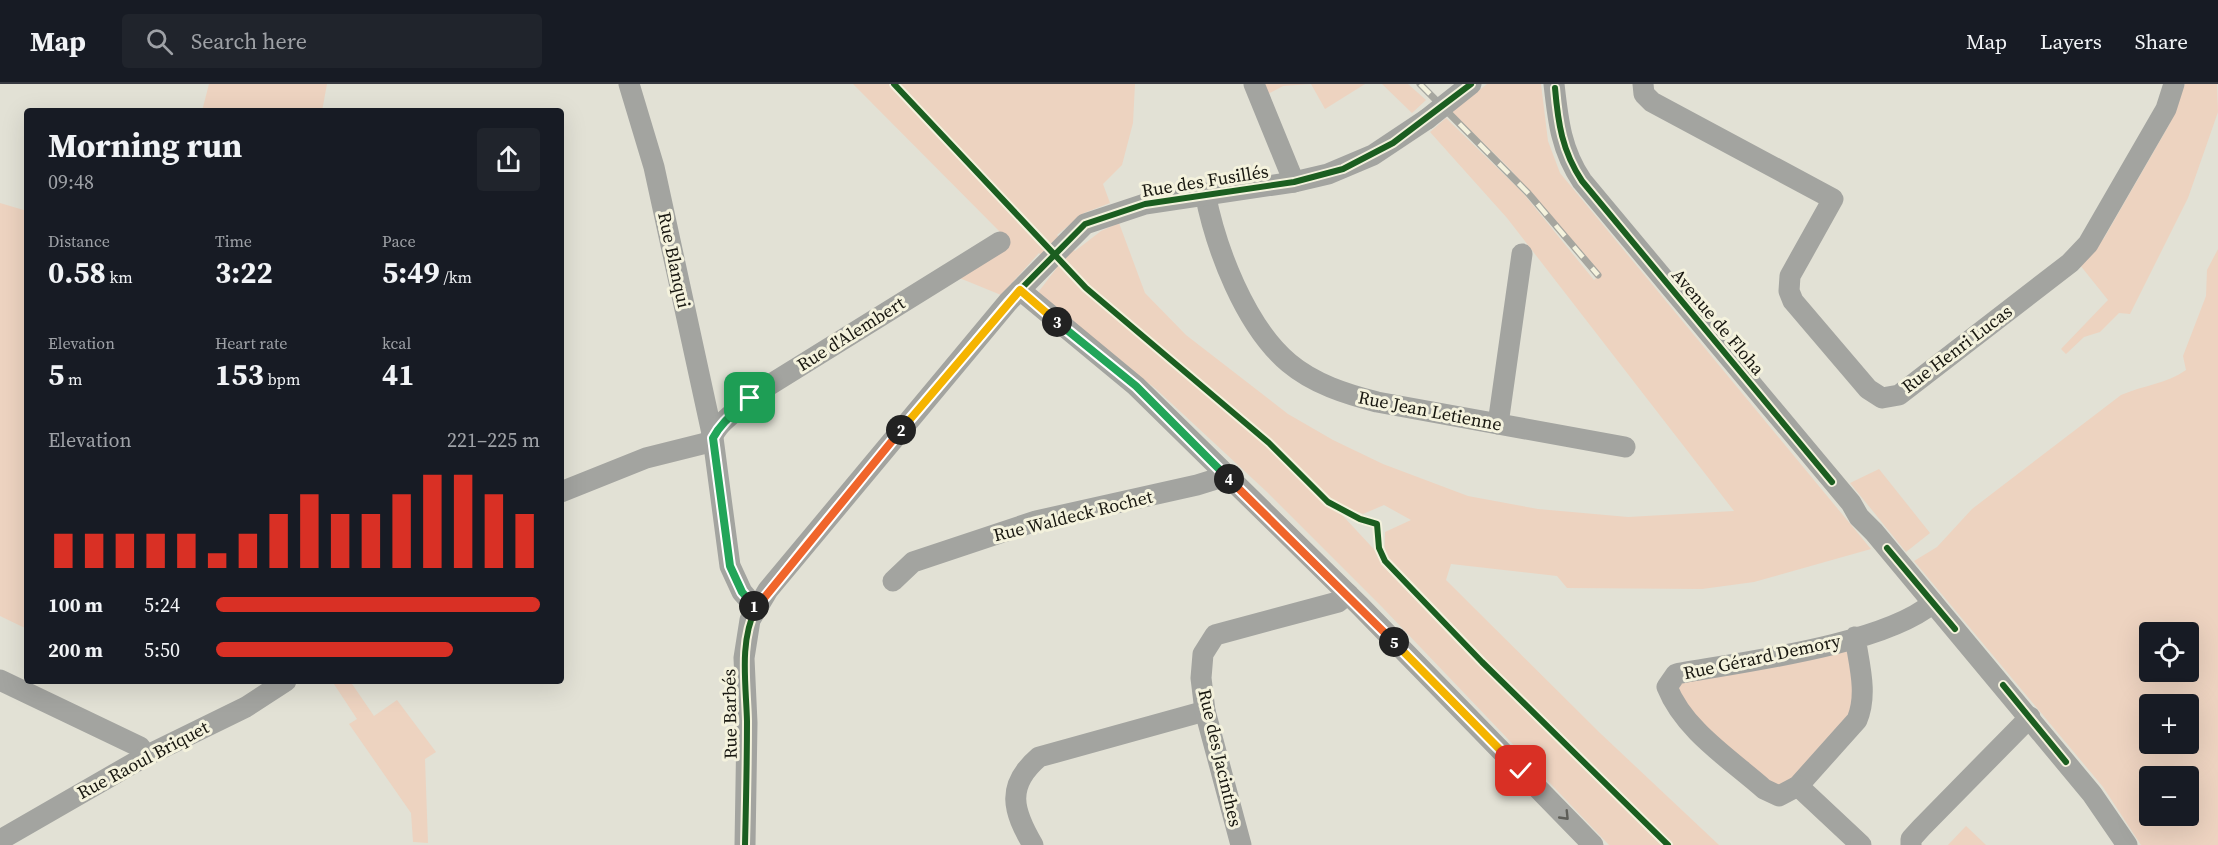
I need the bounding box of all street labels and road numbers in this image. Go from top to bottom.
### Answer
street label: Rue des Fusillés [1140,158,1270,203]
street label: Rue Blanqui [652,210,697,310]
street label: Avenue de Floha [1666,263,1771,381]
street label: Rue d'Alembert [792,290,910,377]
street label: Rue Henri Lucas [1896,299,2017,399]
street label: Rue Jean Letienne [1356,384,1504,437]
street label: Rue Waldeck Rochet [991,484,1155,547]
street label: Rue Gérard Demory [1681,627,1844,685]
street label: Rue Barbés [716,668,743,759]
street label: Rue des Jacinthes [1192,687,1249,829]
street label: Rue Raoul Briquet [73,714,213,805]

